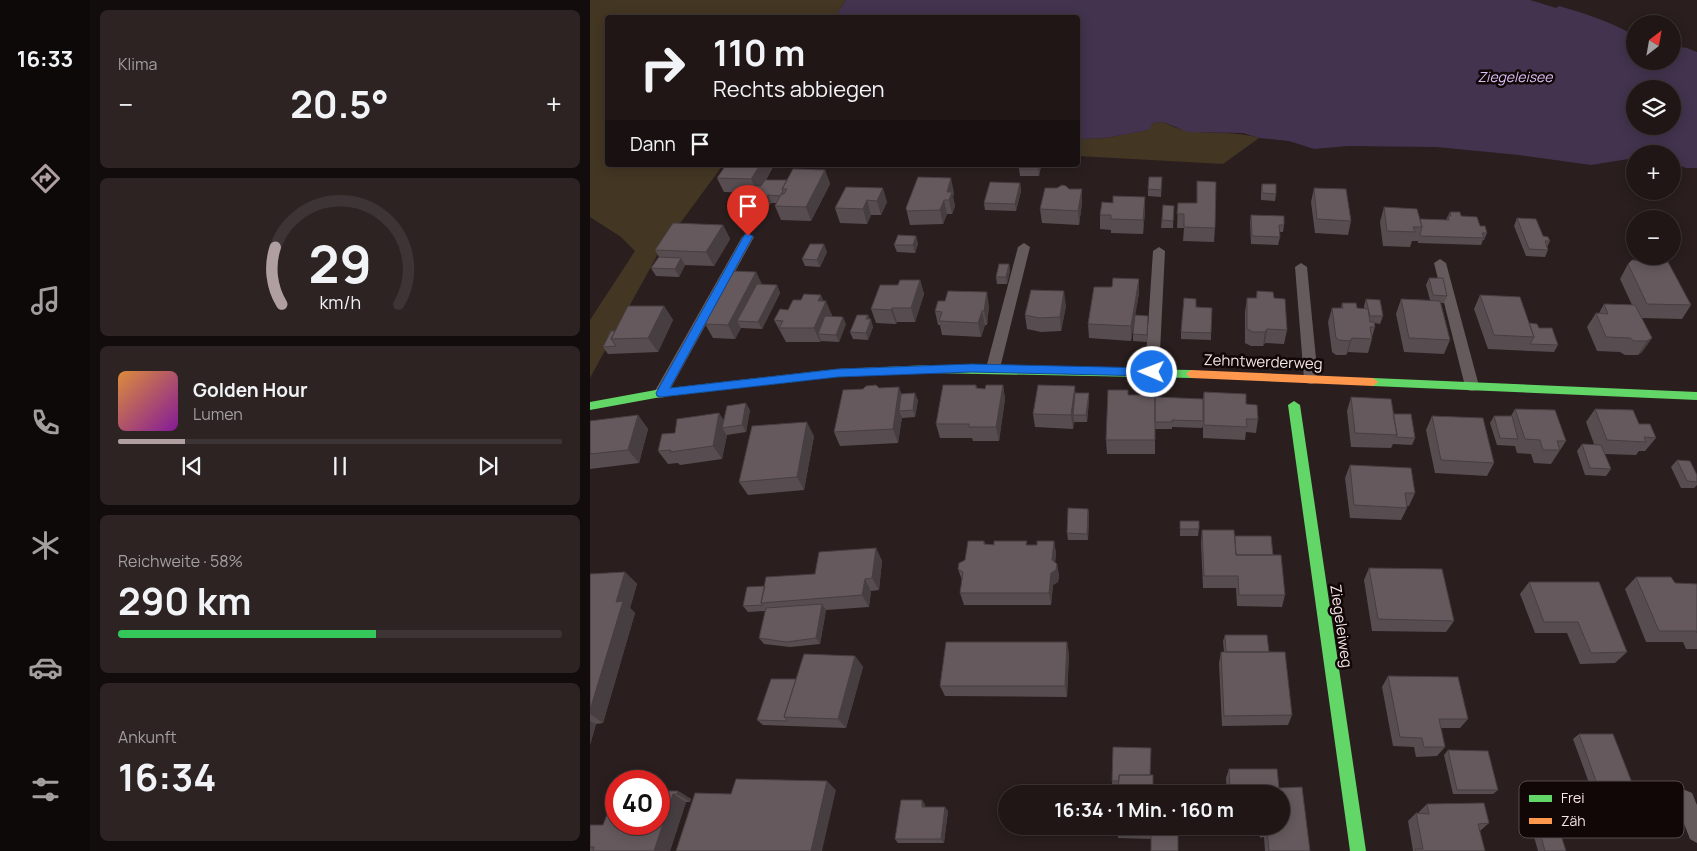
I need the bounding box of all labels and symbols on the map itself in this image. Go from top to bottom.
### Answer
north arrow [1626,15,1681,70]
water label: Ziegeleisee [1478,67,1553,86]
pin [727,185,769,236]
position arrow [1125,345,1177,397]
street label: Zehntwerderweg [1203,349,1323,374]
street label: Ziegeleiweg [1325,583,1358,669]
speed limit sign: 40 [605,770,670,835]
legend [1519,781,1684,838]
text: Frei [1561,788,1584,807]
text: Zäh [1561,811,1586,830]

